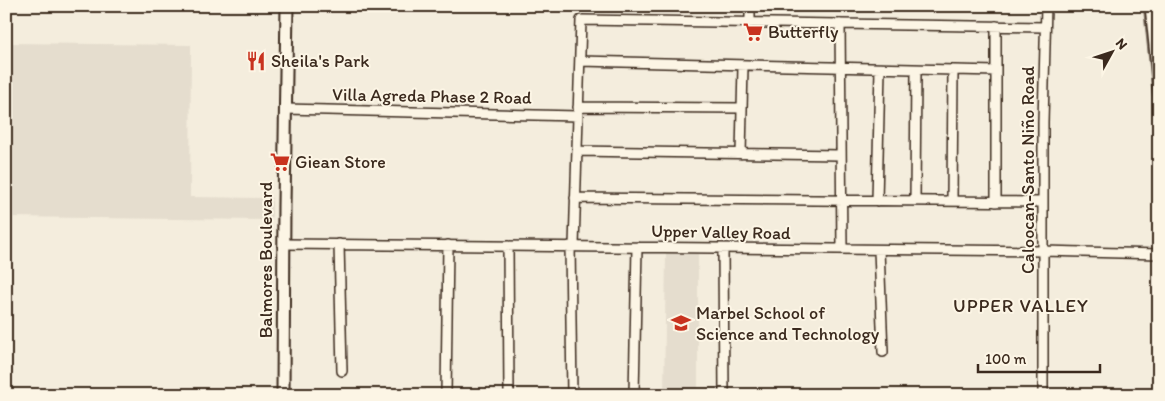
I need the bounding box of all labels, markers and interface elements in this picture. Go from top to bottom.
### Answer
supermarket icon: Butterfly [742,21,764,43]
place label: Butterfly [768,21,839,43]
north arrow [1088,28,1138,78]
text: N [1112,35,1131,53]
restaurant icon: Sheila's Park [245,50,267,72]
place label: Sheila's Park [271,50,369,72]
street label: Caloocan-Santo Niño Road [1017,66,1039,274]
street label: Villa Agreda Phase 2 Road [332,83,532,109]
supermarket icon: Giean Store [269,151,291,173]
place label: Giean Store [295,151,386,173]
street label: Balmores Boulevard [255,181,277,338]
street label: Upper Valley Road [651,220,791,244]
district label: UPPER VALLEY [953,294,1089,317]
place label: Marbel School of Science and Technology [696,302,880,345]
school or university icon: Marbel School of Science and Technology [670,312,692,334]
scale bar [978,341,1100,373]
text: 100 m [985,350,1027,368]

